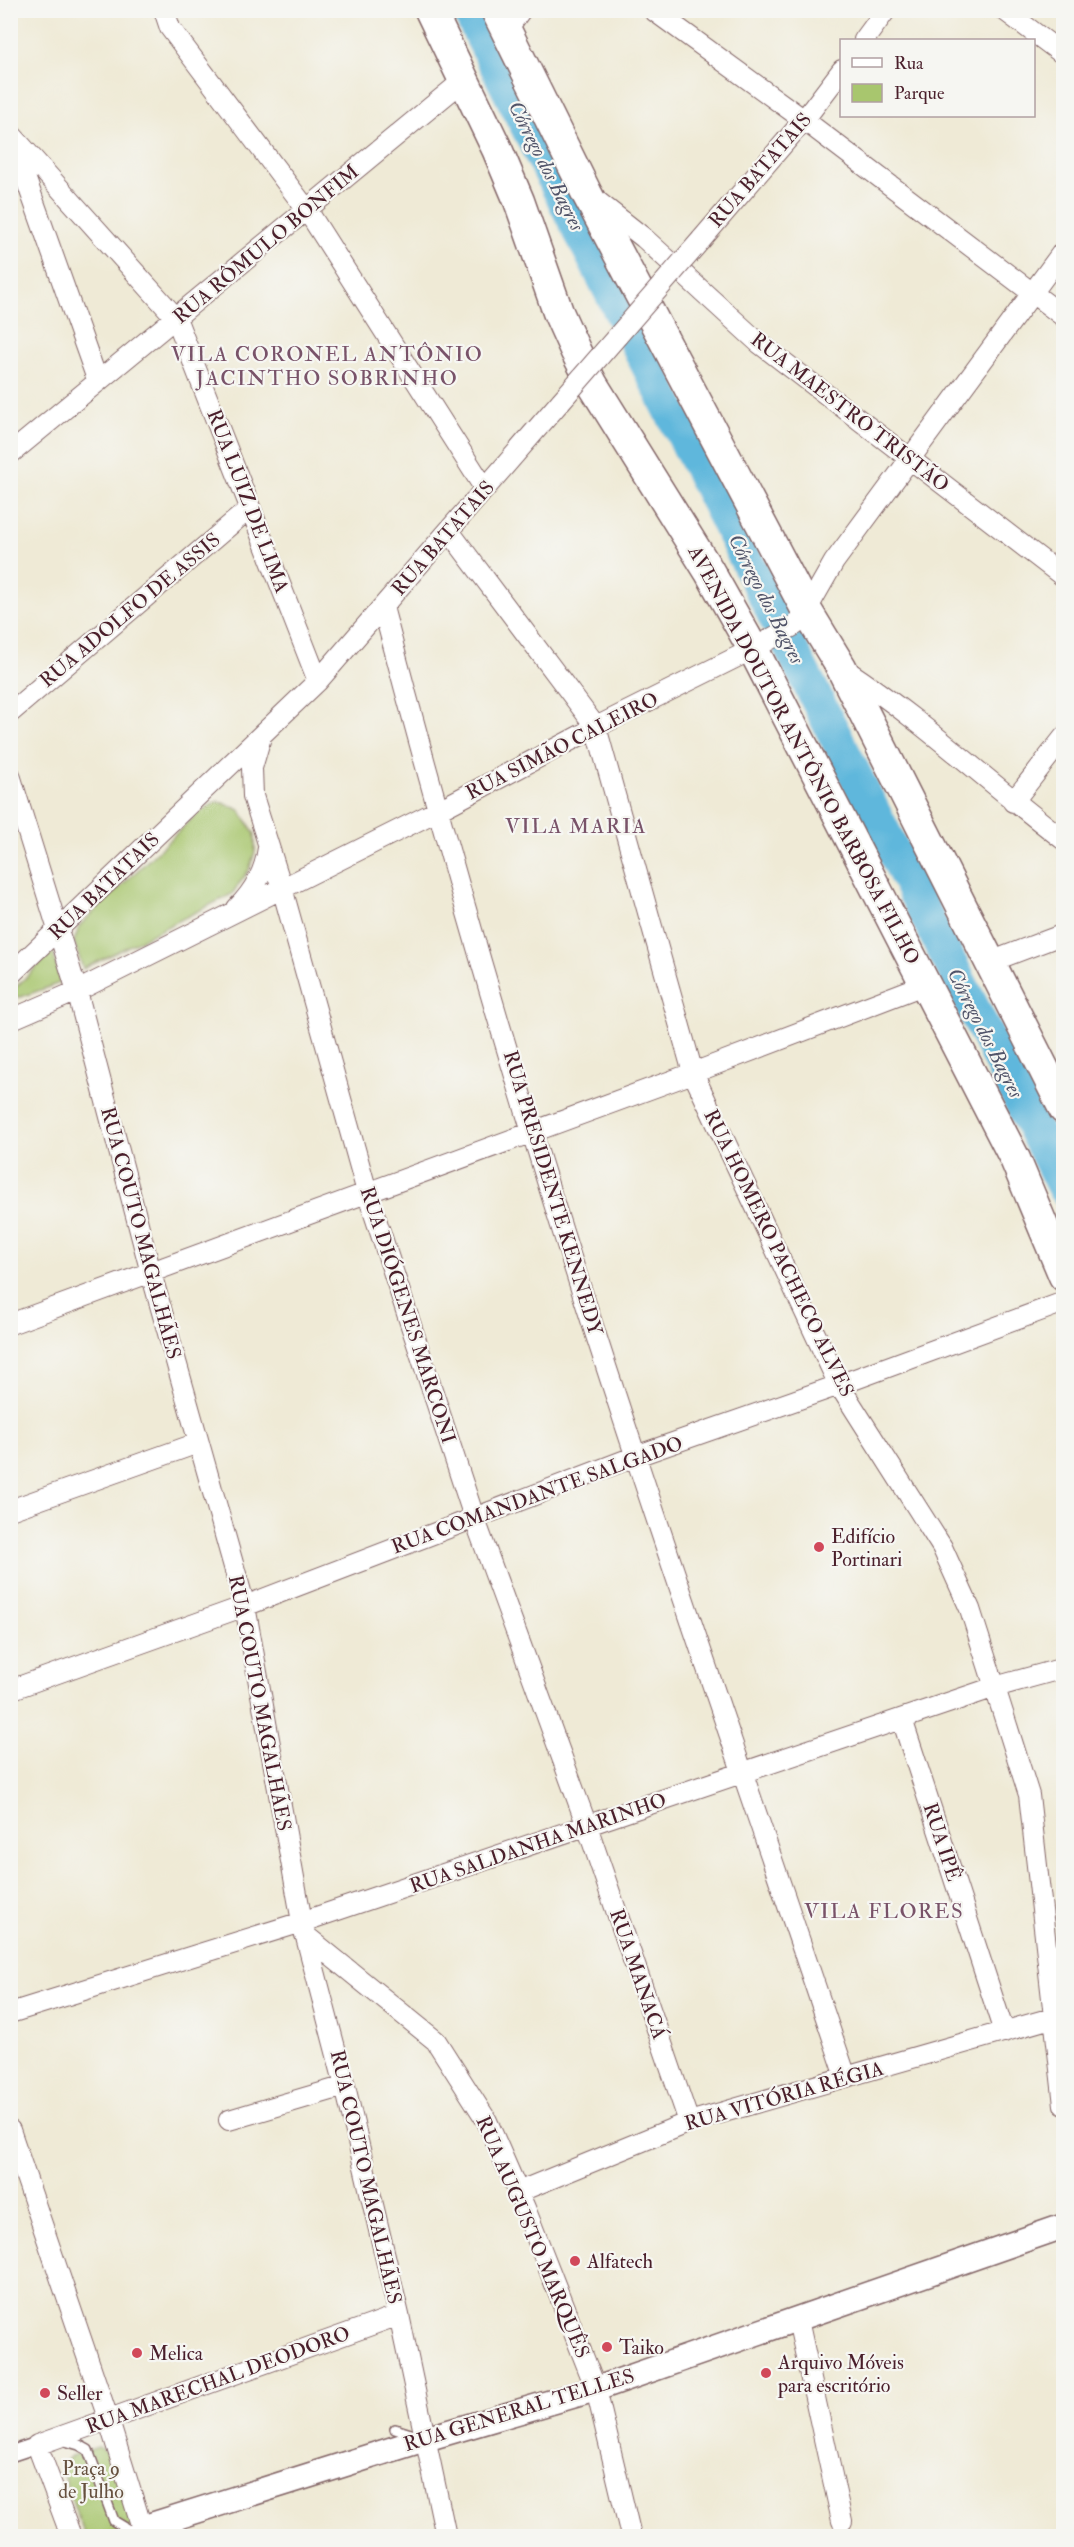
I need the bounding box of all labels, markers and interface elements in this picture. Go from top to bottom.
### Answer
legend [840,39,1035,117]
text: Rua [894,52,924,75]
text: Parque [894,82,945,105]
water label: Córrego dos Bagres [502,96,591,237]
street label: RUA BATATAIS [703,107,817,233]
street label: RUA RÔMULO BONFIM [167,158,364,329]
street label: RUA MAESTRO TRISTÃO [746,326,955,497]
district label: VILA CORONEL ANTÔNIO JACINTHO SOBRINHO [171,341,483,392]
street label: RUA LUIZ DE LIMA [201,406,295,597]
street label: RUA BATATAIS [386,475,500,601]
street label: RUA ADOLFO DE ASSIS [35,527,225,693]
water label: Córrego dos Bagres [722,529,811,670]
street label: AVENIDA DOUTOR ANTÔNIO BARBOSA FILHO [682,540,926,969]
street label: RUA SIMÃO CALEIRO [461,686,662,805]
district label: VILA MARIA [505,813,647,840]
street label: RUA BATATAIS [43,827,165,945]
water label: Córrego dos Bagres [941,963,1030,1104]
street label: RUA PRESIDENTE KENNEDY [498,1048,609,1340]
street label: RUA COUTO MAGALHÃES [95,1104,188,1362]
street label: RUA HOMERO PACHECO ALVES [698,1105,860,1401]
street label: RUA DIÓGENES MARCONI [355,1183,462,1447]
street label: RUA COMANDANTE SALGADO [388,1431,686,1559]
place label: Edifício Portinari [831,1524,902,1572]
marker: Edifício Portinari [812,1540,826,1554]
street label: RUA COUTO MAGALHÃES [223,1573,298,1833]
street label: RUA SALDANHA MARINHO [406,1787,670,1899]
street label: RUA IPÊ [918,1799,967,1884]
district label: VILA FLORES [804,1898,964,1925]
street label: RUA MANACÁ [604,1905,673,2043]
street label: RUA COUTO MAGALHÃES [325,2047,408,2307]
street label: RUA VITÓRIA RÉGIA [681,2055,887,2136]
street label: RUA AUGUSTO MARQUÊS [471,2112,596,2362]
place label: Alfatech [586,2249,653,2274]
marker: Alfatech [568,2254,582,2268]
street label: RUA MARECHAL DEODORO [83,2321,353,2439]
place label: Taiko [619,2335,664,2360]
marker: Taiko [600,2340,614,2354]
place label: Melica [149,2341,204,2366]
marker: Melica [130,2346,144,2360]
place label: Arquivo Móveis para escritório [777,2350,904,2399]
street label: RUA GENERAL TELLES [401,2363,637,2457]
marker: Arquivo Móveis para escritório [759,2366,773,2380]
place label: Seller [57,2381,103,2406]
marker: Seller [38,2386,52,2400]
park label: Praça 9 de Julho [58,2456,124,2504]

